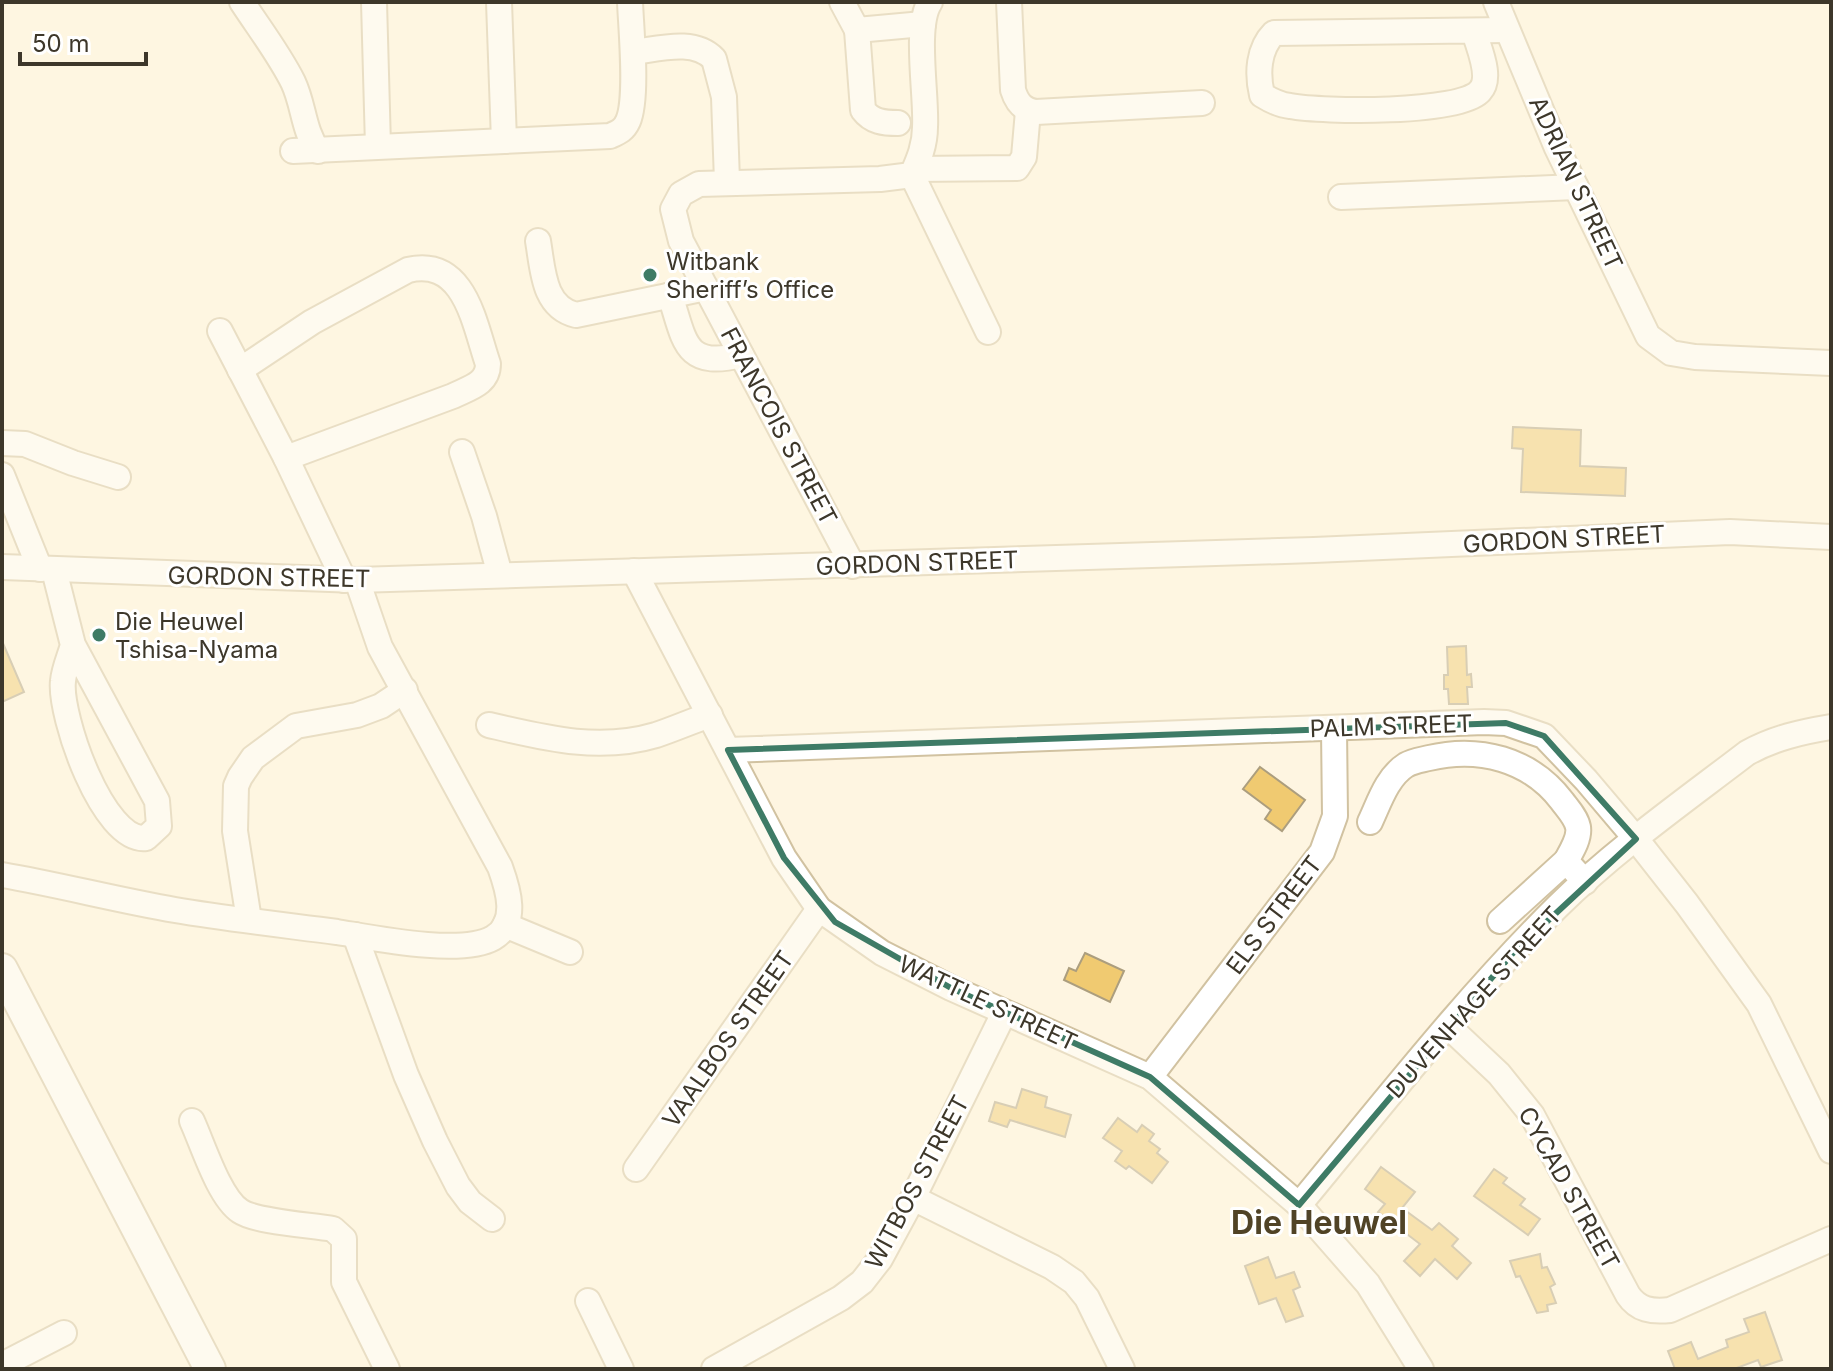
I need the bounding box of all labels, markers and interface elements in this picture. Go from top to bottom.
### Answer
scale bar [20,16,146,66]
text: 50 m [32,29,90,58]
street label: ADRIAN STREET [1523,92,1629,274]
place label: Witbank Sheriff’s Office [666,247,834,304]
marker: Witbank Sheriff’s Office [641,266,659,284]
street label: FRANCOIS STREET [715,322,843,530]
street label: GORDON STREET [1462,519,1666,559]
street label: GORDON STREET [815,545,1019,581]
street label: GORDON STREET [167,561,371,593]
place label: Die Heuwel Tshisa-Nyama [115,607,278,664]
marker: Die Heuwel Tshisa-Nyama [90,626,108,644]
street label: PALM STREET [1309,709,1473,743]
street label: ELS STREET [1220,850,1328,980]
street label: DUVENHAGE STREET [1380,900,1568,1104]
street label: VAALBOS STREET [656,945,800,1133]
street label: WATTLE STREET [894,949,1082,1057]
street label: WITBOS STREET [859,1090,975,1274]
street label: CYCAD STREET [1512,1102,1626,1274]
district label: Die Heuwel [1231,1203,1407,1242]

